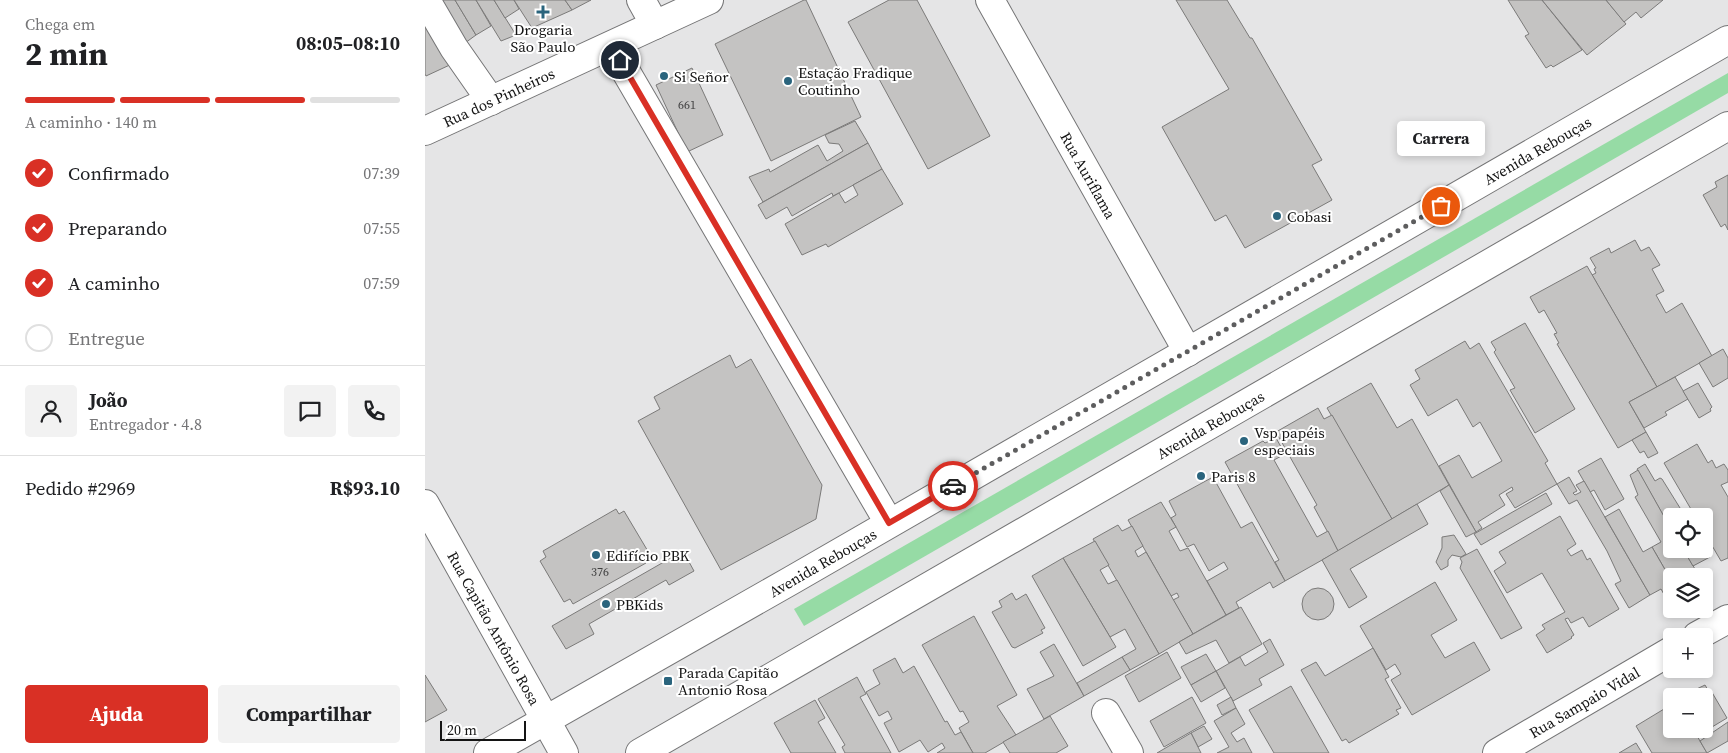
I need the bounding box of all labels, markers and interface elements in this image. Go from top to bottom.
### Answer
marker: Drogaria São Paulo [537,6,549,18]
text: Chega em [25,13,95,35]
place label: Drogaria São Paulo [511,19,575,57]
text: 08:05–08:10 [296,30,400,56]
text: 2 min [25,32,108,76]
pin [599,39,641,81]
icon: home [606,46,634,74]
street label: Rua dos Pinheiros [439,62,558,132]
place label: Estação Fradique Coutinho [798,62,913,100]
place label: Si Señor [674,66,729,87]
marker: Si Señor [658,70,670,82]
marker: Estação Fradique Coutinho [782,75,794,87]
house number: 661 [678,97,696,113]
text: A caminho · 140 m [25,111,157,133]
street label: Avenida Rebouças [1479,111,1595,189]
callout: Carrera [1397,121,1485,156]
text: Carrera [1413,127,1469,149]
street label: Rua Auriflama [1056,128,1122,223]
icon: check [25,159,53,187]
text: Confirmado [68,160,170,186]
text: 07:39 [363,162,400,184]
pin [1420,185,1462,227]
icon: bag [1427,192,1455,220]
place label: Cobasi [1287,206,1332,227]
marker: Cobasi [1271,210,1283,222]
icon: check [25,214,53,242]
text: Preparando [68,215,167,241]
text: 07:55 [363,217,400,239]
icon: check [25,269,53,297]
text: A caminho [68,270,160,296]
text: 07:59 [363,272,400,294]
text: Entregue [68,325,145,351]
button: person [25,385,77,437]
button: chat [284,385,336,437]
button: phone [348,385,400,437]
street label: Avenida Rebouças [1152,385,1268,464]
text: João [89,387,127,413]
text: Entregador · 4.8 [89,413,202,435]
place label: Vsp papéis especiais [1254,422,1325,460]
marker: Vsp papéis especiais [1238,435,1250,447]
courier [928,461,978,511]
place label: Paris 8 [1211,466,1256,487]
marker: Paris 8 [1195,470,1207,482]
icon: car [939,472,967,500]
text: Pedido #2969 [25,475,136,501]
text: R$93.10 [330,475,400,501]
map controls [1663,508,1713,738]
button: locate [1663,508,1713,558]
street label: Avenida Rebouças [765,523,880,602]
place label: Edifício PBK [606,545,690,566]
street label: Rua Capitão Antônio Rosa [443,547,546,709]
marker: Edifício PBK [590,549,602,561]
house number: 376 [591,564,609,580]
button: layers [1663,568,1713,618]
place label: PBKids [616,594,663,615]
marker: PBKids [600,598,612,610]
button: + [1663,628,1713,678]
street label: Rua Sampaio Vidal [1525,661,1644,743]
place label: Parada Capitão Antonio Rosa [678,662,778,700]
marker: Parada Capitão Antonio Rosa [662,675,674,687]
button: Ajuda [25,685,208,743]
button: Compartilhar [218,685,400,743]
button: − [1663,688,1713,738]
scale bar [440,718,526,741]
text: 20 m [447,720,477,740]

